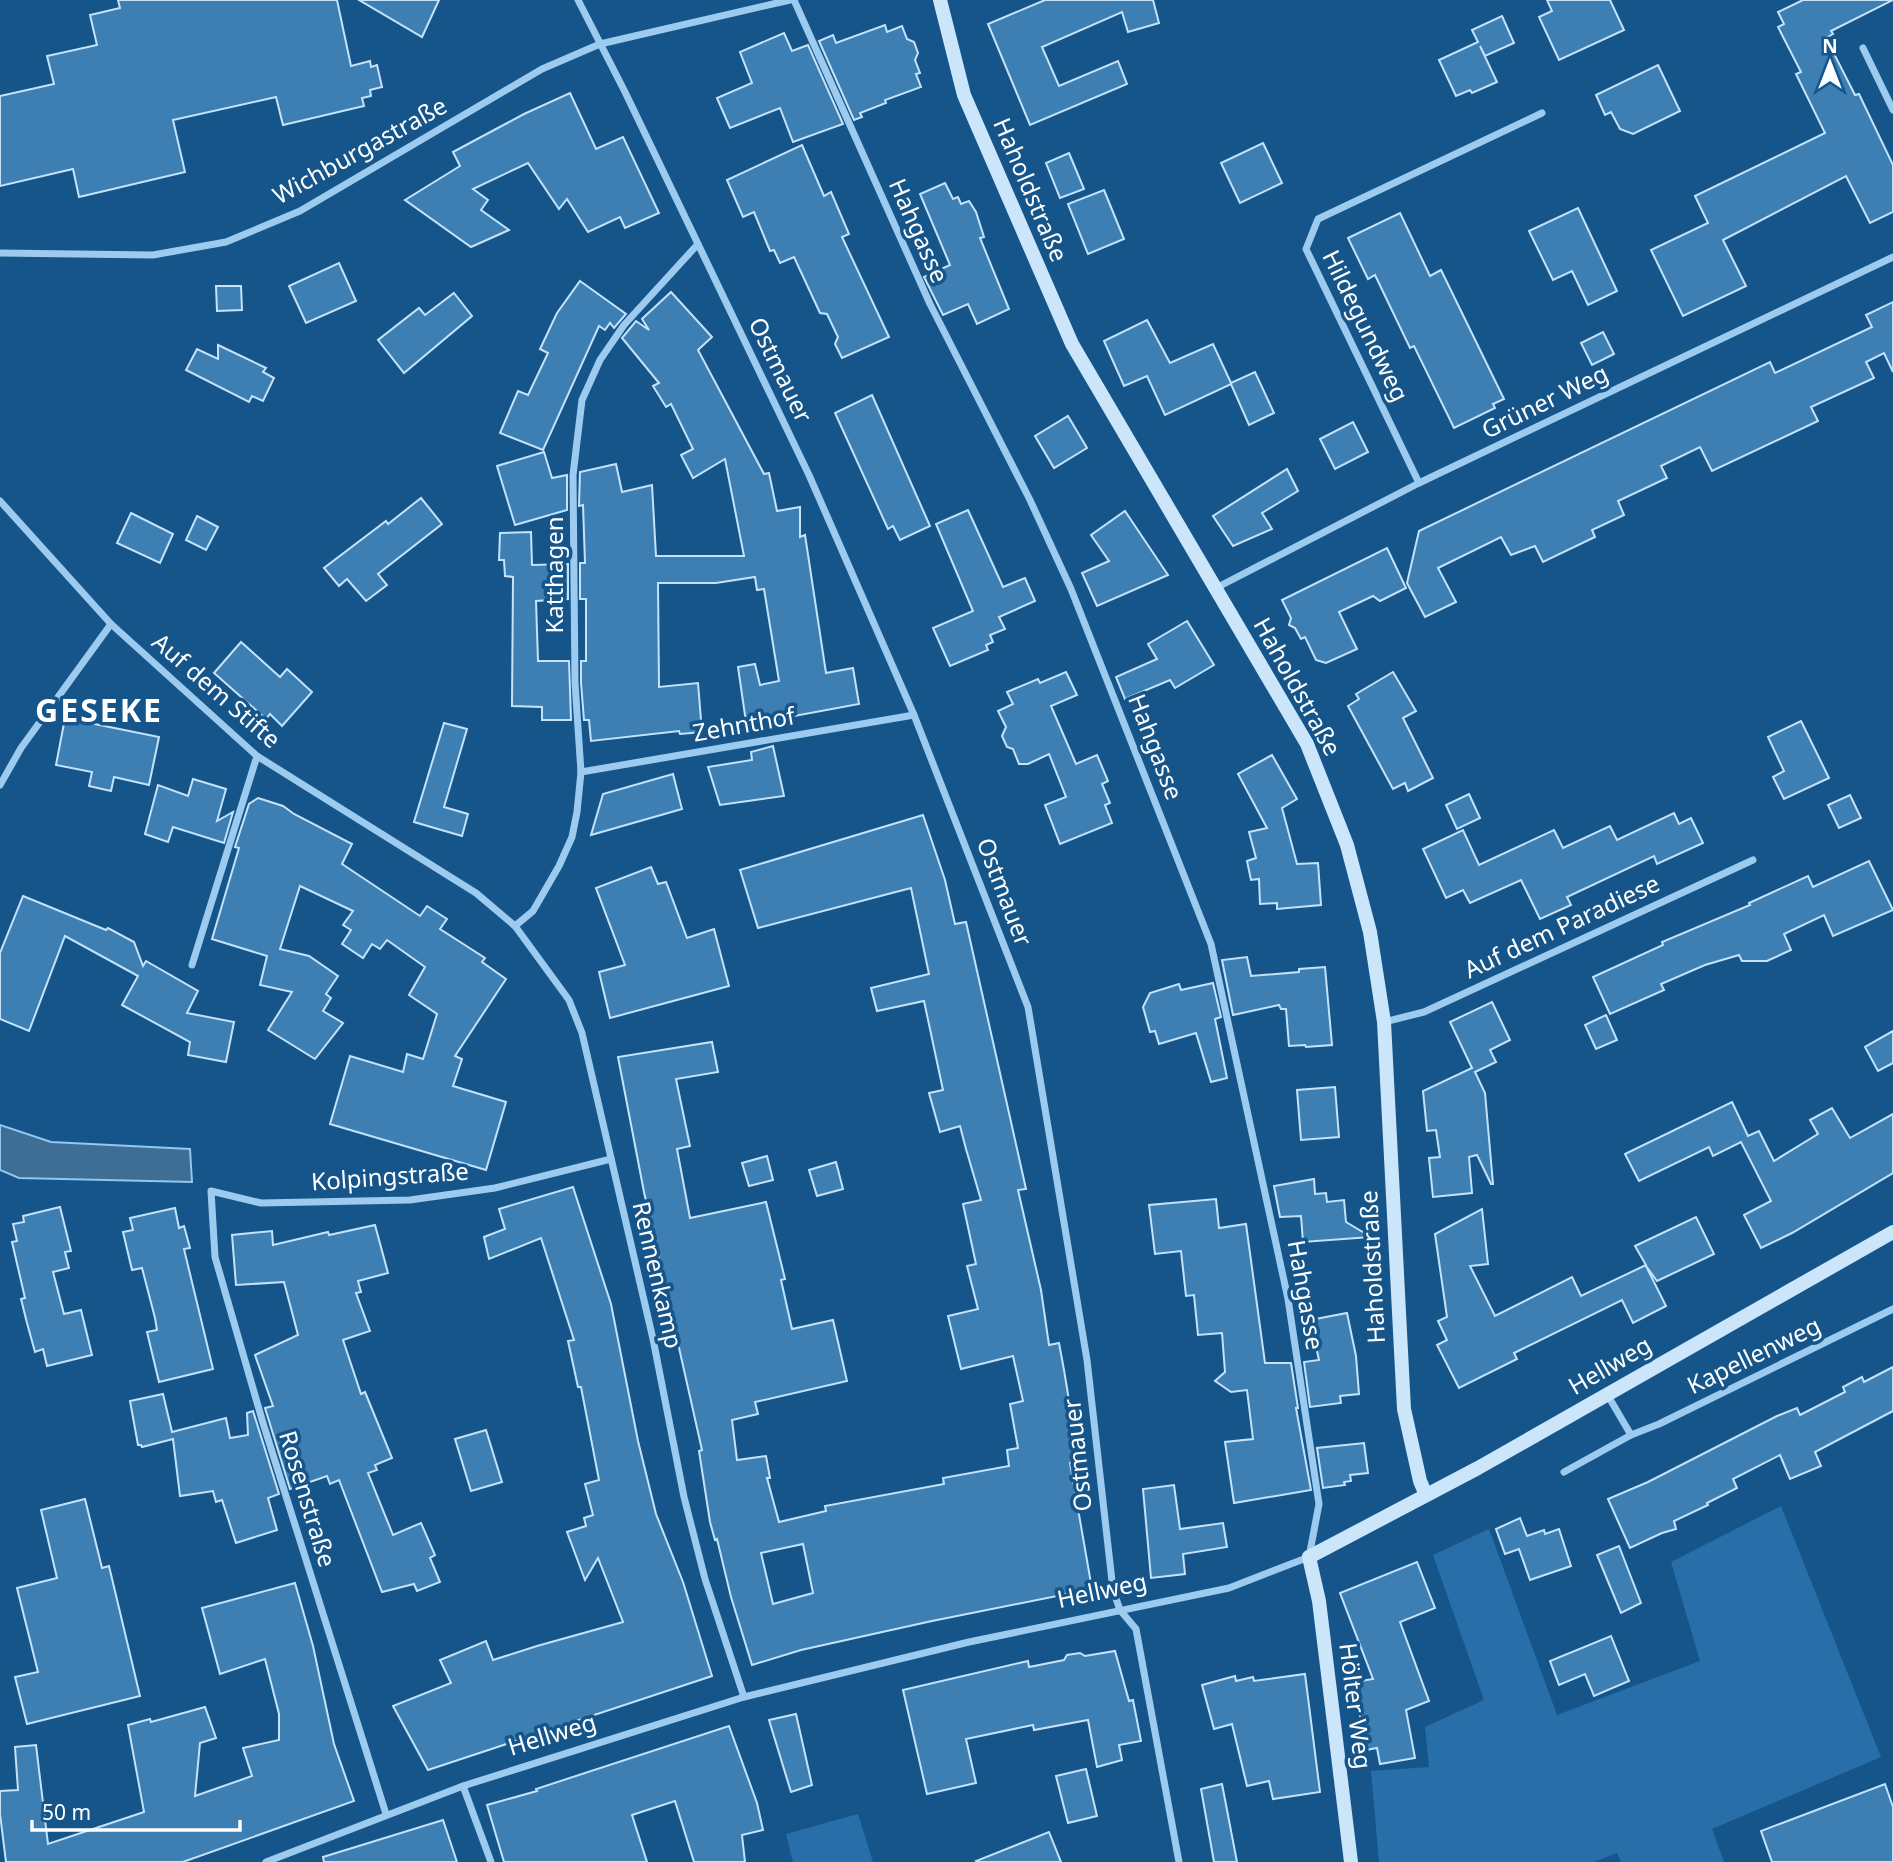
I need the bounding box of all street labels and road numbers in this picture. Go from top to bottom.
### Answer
street label: Wichburgastraße [266,88,452,211]
street label: Haholdstraße [986,112,1077,266]
street label: Hahgasse [882,173,957,288]
street label: Hildegundweg [1315,244,1417,407]
street label: Ostmauer [742,311,821,427]
street label: Grüner Weg [1476,356,1613,445]
street label: Katthagen [537,516,570,634]
street label: Haholdstraße [1247,611,1350,761]
street label: Auf dem Stifte [146,625,288,755]
street label: Hahgasse [1121,689,1192,804]
street label: Zehnthof [690,698,799,749]
street label: Ostmauer [970,833,1041,950]
street label: Auf dem Paradiese [1458,866,1664,985]
street label: Kolpingstraße [310,1154,470,1197]
street label: Haholdstraße [1351,1190,1392,1344]
street label: Rennenkamp [626,1198,691,1351]
street label: Hahgasse [1281,1237,1332,1352]
street label: Kapellenweg [1681,1308,1826,1401]
street label: Hellweg [1562,1328,1657,1402]
street label: Ostmauer [1054,1397,1099,1513]
street label: Rosenstraße [272,1426,345,1571]
street label: Hellweg [1054,1564,1150,1615]
street label: Hölter Weg [1332,1641,1381,1771]
street label: Hellweg [503,1705,600,1763]

